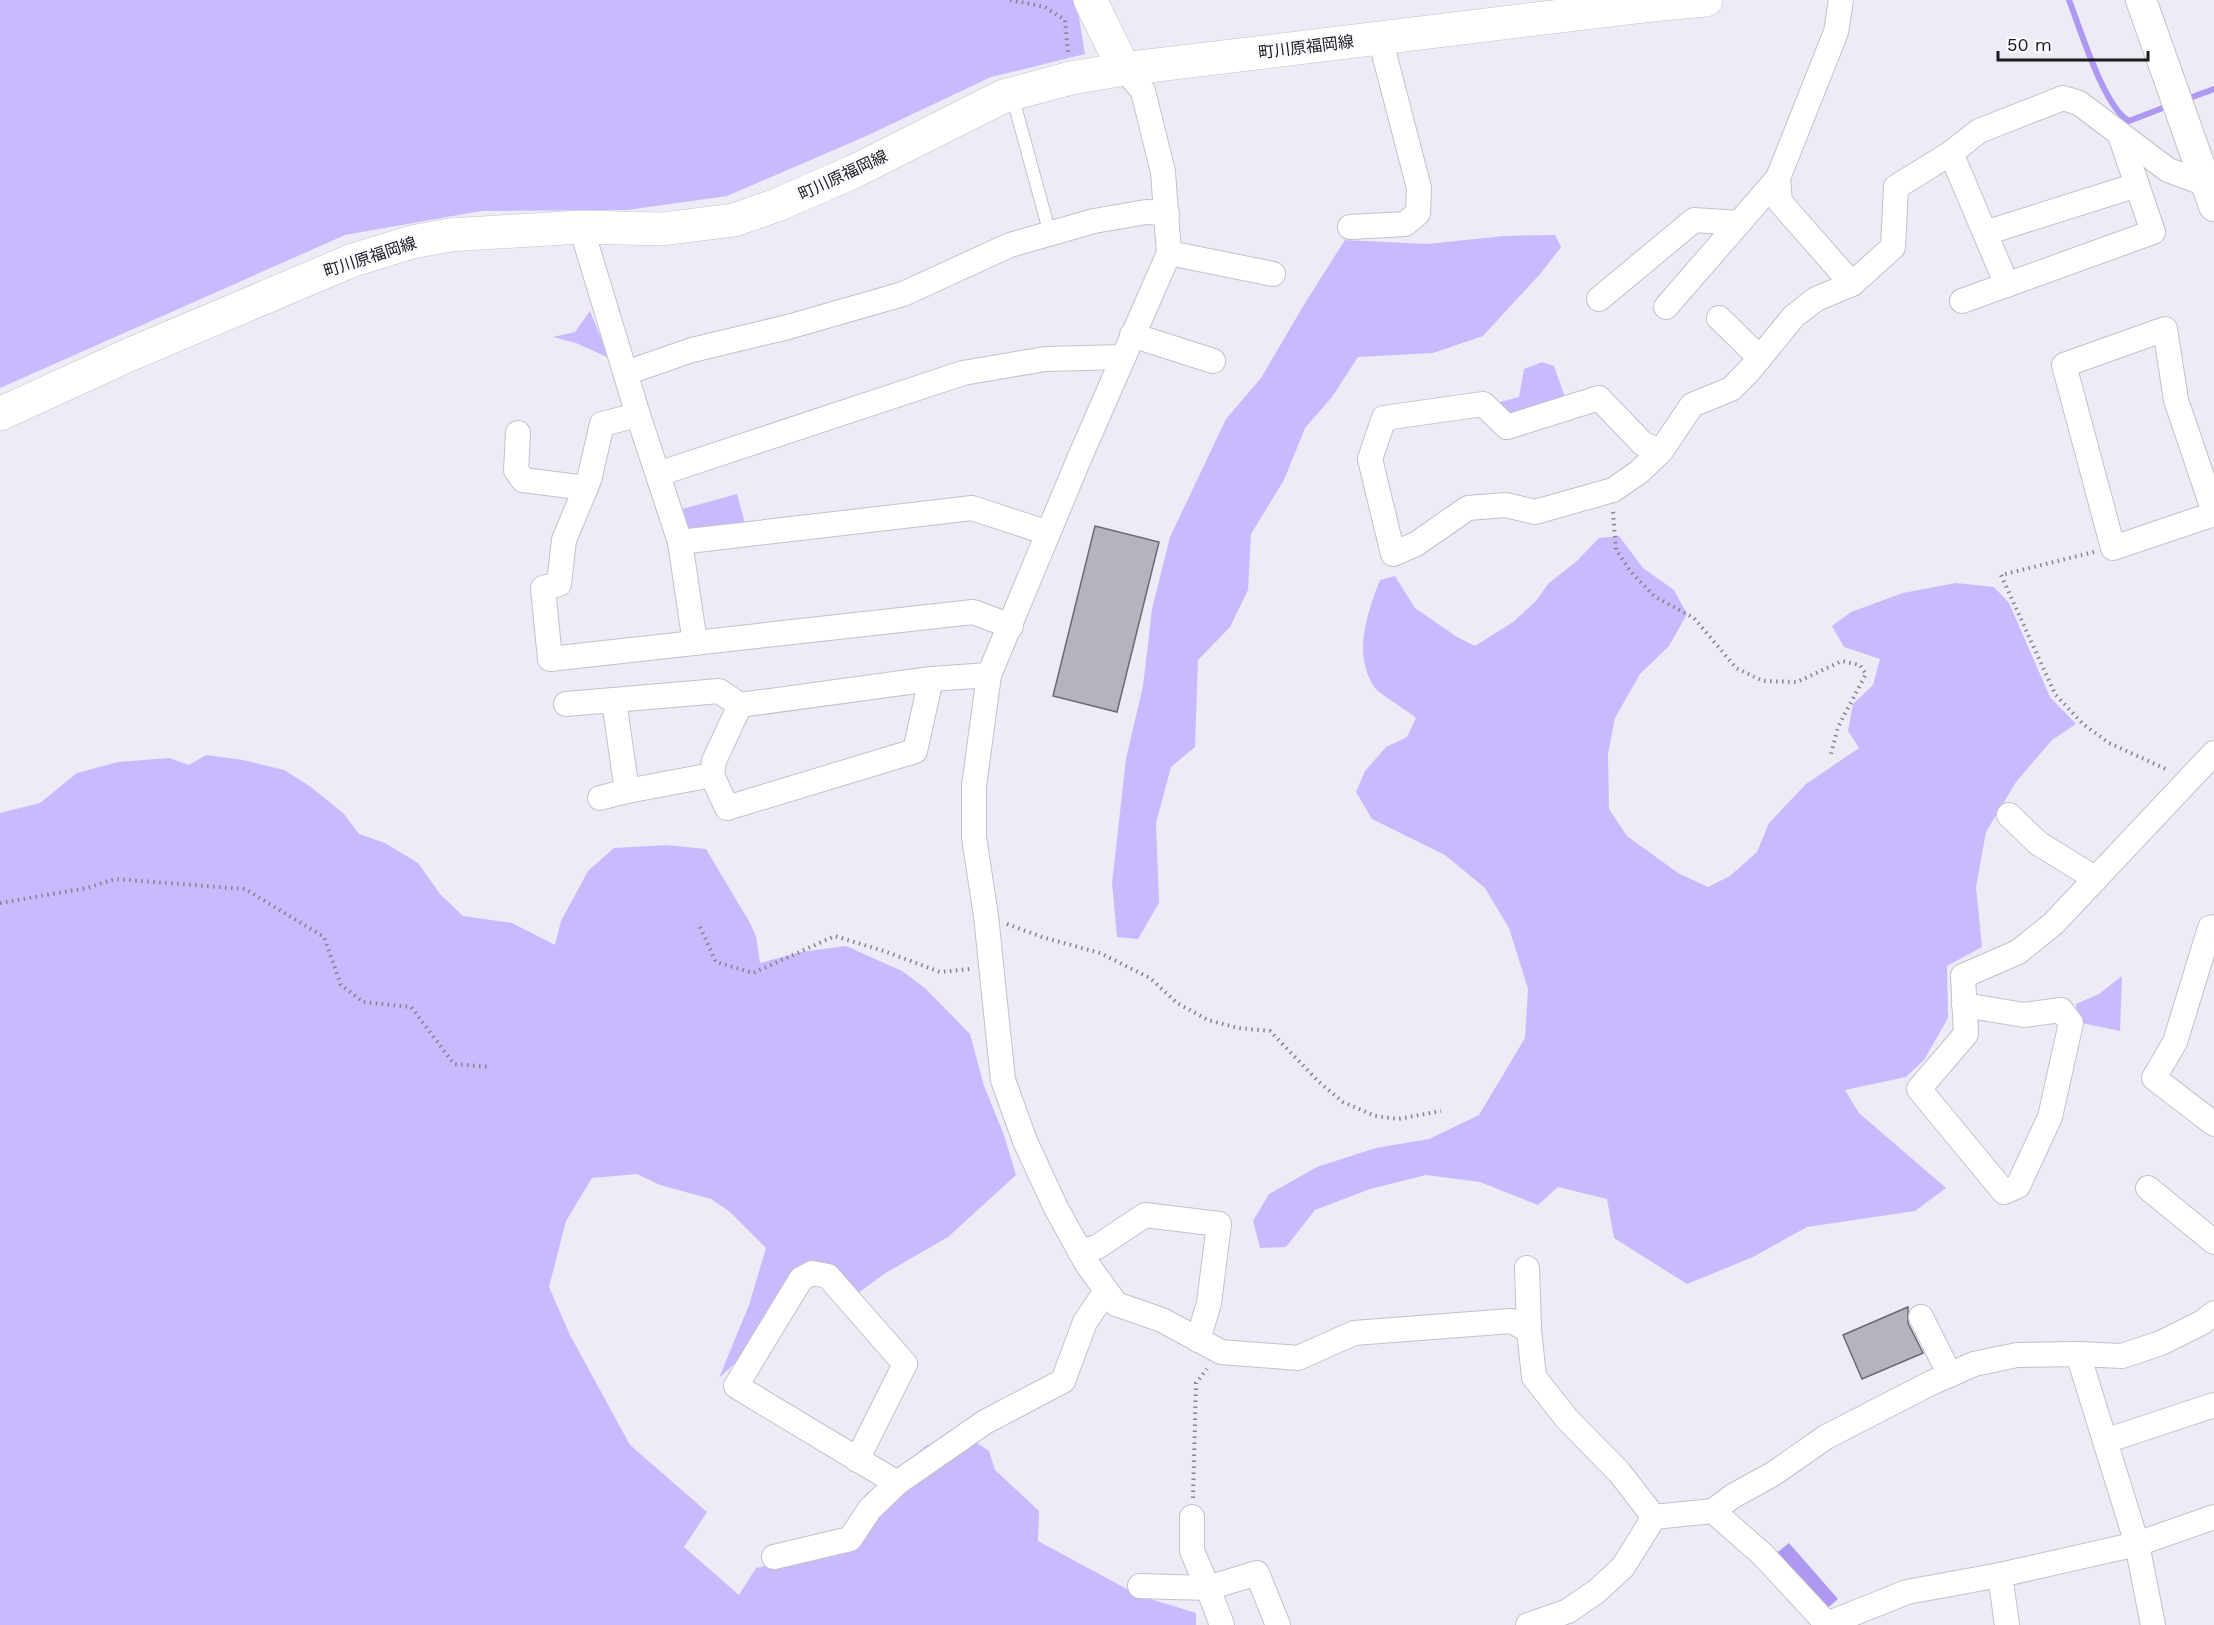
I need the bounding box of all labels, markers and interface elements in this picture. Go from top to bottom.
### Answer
scale bar [1998,24,2148,62]
street label: 町川原福岡線 [1257,32,1355,62]
text: 50 m [2007,34,2052,55]
street label: 町川原福岡線 [795,146,891,204]
street label: 町川原福岡線 [321,233,419,281]

